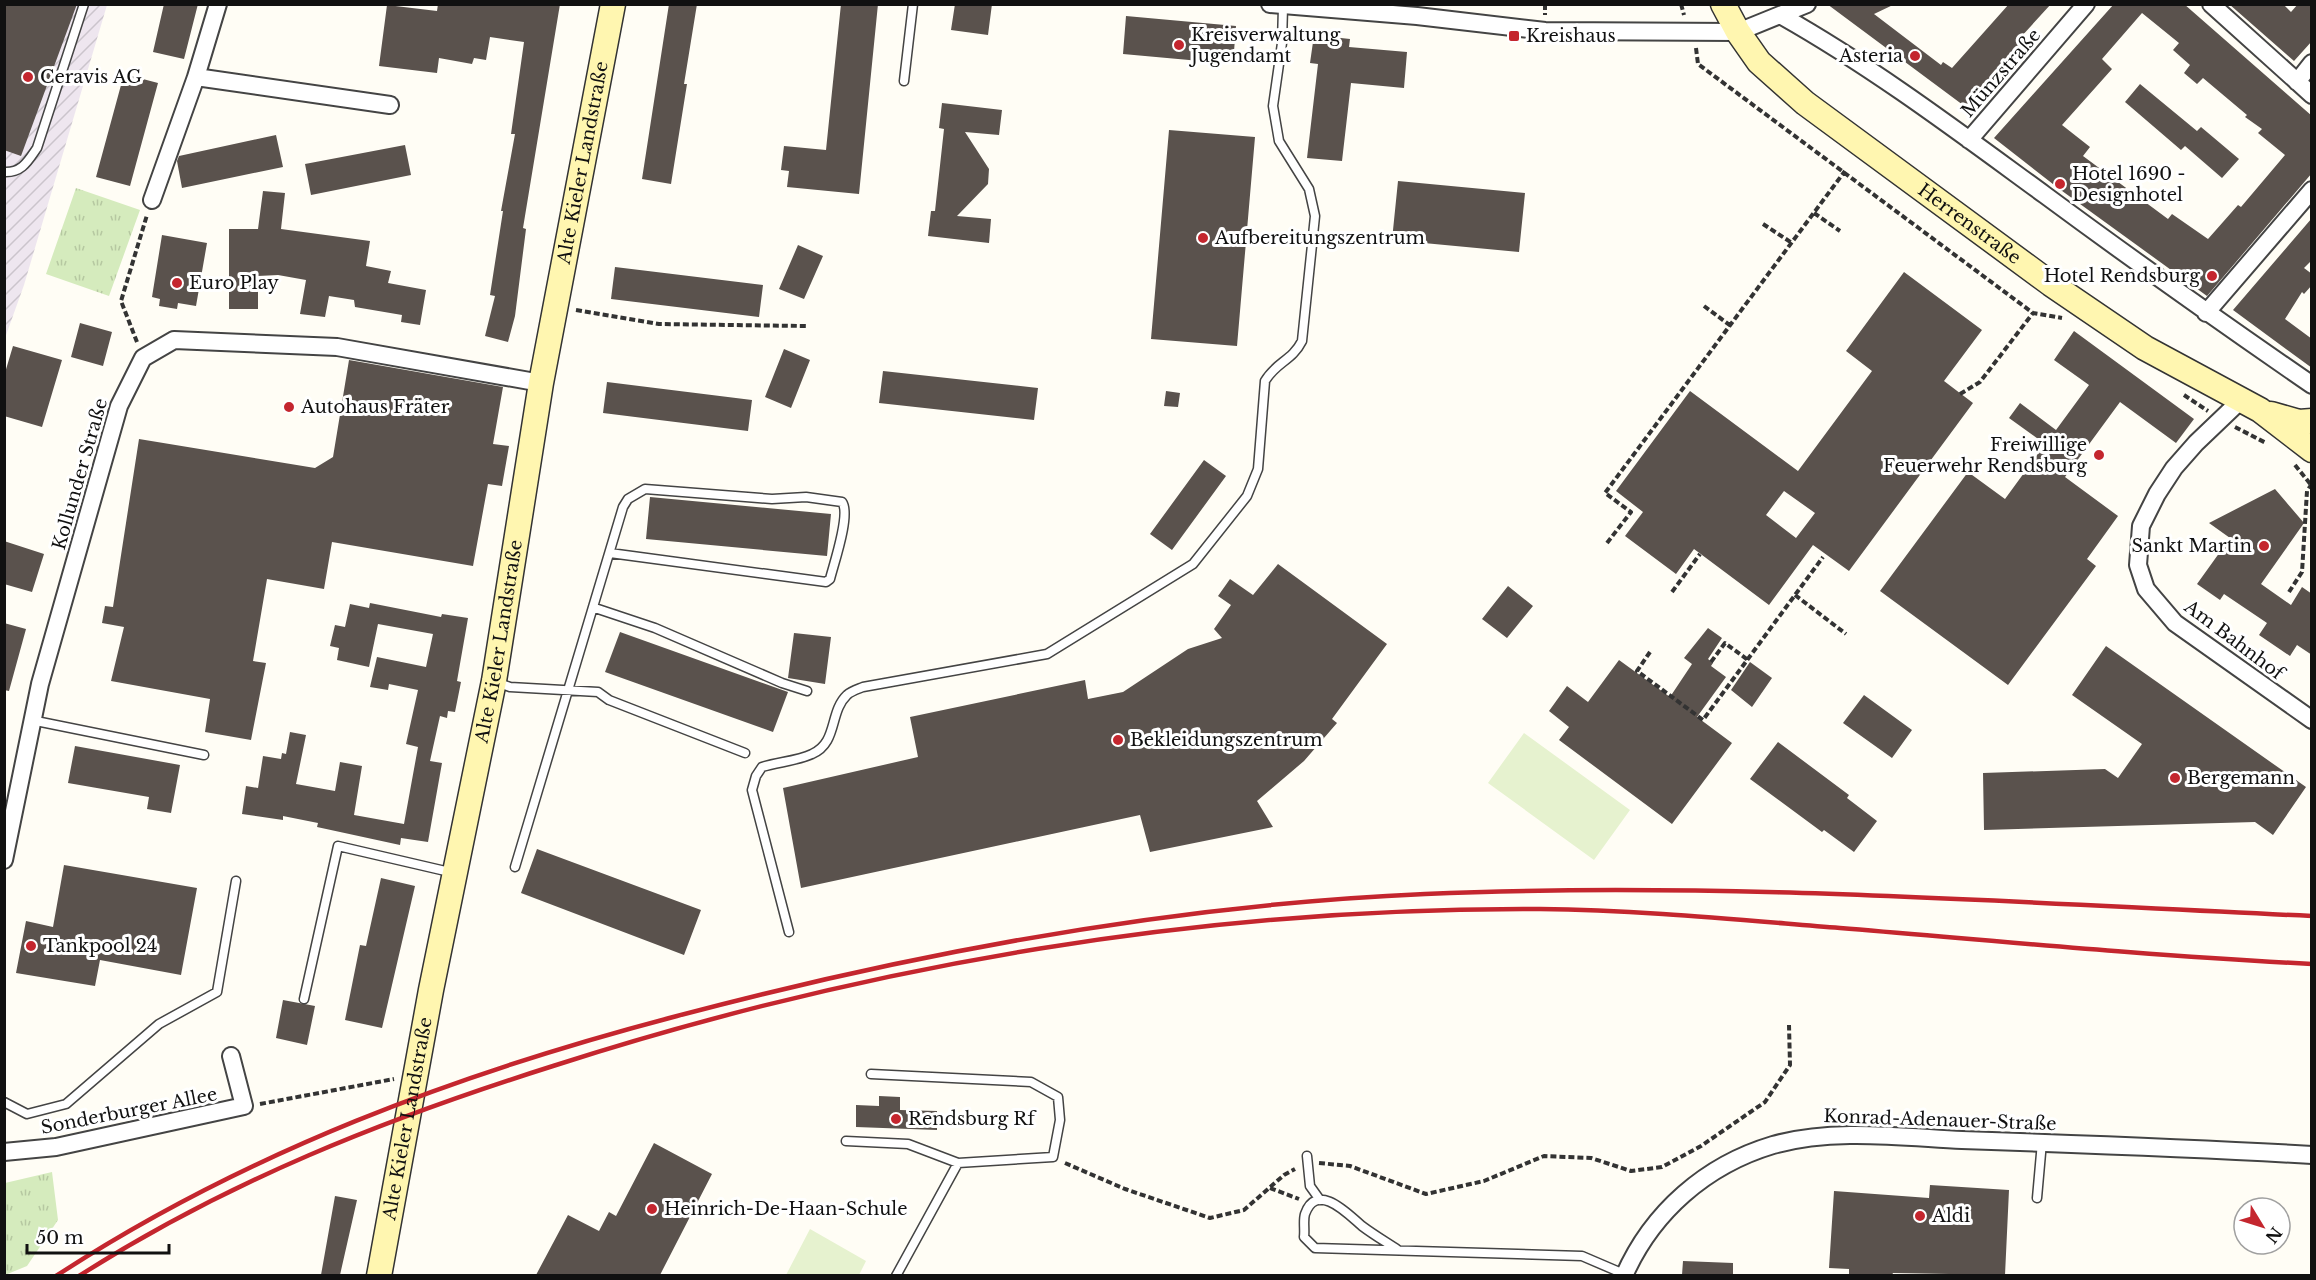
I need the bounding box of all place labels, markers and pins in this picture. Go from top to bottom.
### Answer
place label: Kreisverwaltung Jugendamt [1189,24,1341,67]
place label: Kreishaus [1526,25,1616,47]
marker: Kreishaus [1507,29,1521,43]
marker: Kreisverwaltung Jugendamt [1172,38,1186,52]
place label: Asteria [1838,45,1903,67]
marker: Asteria [1908,49,1922,63]
place label: Ceravis AG [40,66,142,88]
marker: Ceravis AG [21,70,35,84]
place label: Hotel 1690 - Designhotel [2072,163,2186,206]
marker: Hotel 1690 - Designhotel [2053,177,2067,191]
place label: Aufbereitungszentrum [1214,227,1425,249]
marker: Aufbereitungszentrum [1196,231,1210,245]
place label: Hotel Rendsburg [2044,265,2200,287]
marker: Hotel Rendsburg [2205,269,2219,283]
place label: Euro Play [189,272,279,294]
marker: Euro Play [170,276,184,290]
place label: Autohaus Fräter [300,396,450,418]
marker: Autohaus Fräter [282,400,296,414]
place label: Freiwillige Feuerwehr Rendsburg [1883,434,2087,477]
marker: Freiwillige Feuerwehr Rendsburg [2092,448,2106,462]
place label: Sankt Martin [2131,535,2252,557]
marker: Sankt Martin [2257,539,2271,553]
place label: Bekleidungszentrum [1130,729,1323,751]
marker: Bekleidungszentrum [1111,733,1125,747]
place label: Bergemann [2187,767,2295,789]
marker: Bergemann [2168,771,2182,785]
place label: Tankpool 24 [43,935,157,957]
marker: Tankpool 24 [24,939,38,953]
place label: Rendsburg Rf [908,1108,1037,1130]
marker: Rendsburg Rf [889,1112,903,1126]
place label: Heinrich-De-Haan-Schule [664,1198,908,1220]
marker: Heinrich-De-Haan-Schule [645,1202,659,1216]
place label: Aldi [1931,1205,1970,1227]
marker: Aldi [1913,1209,1927,1223]

